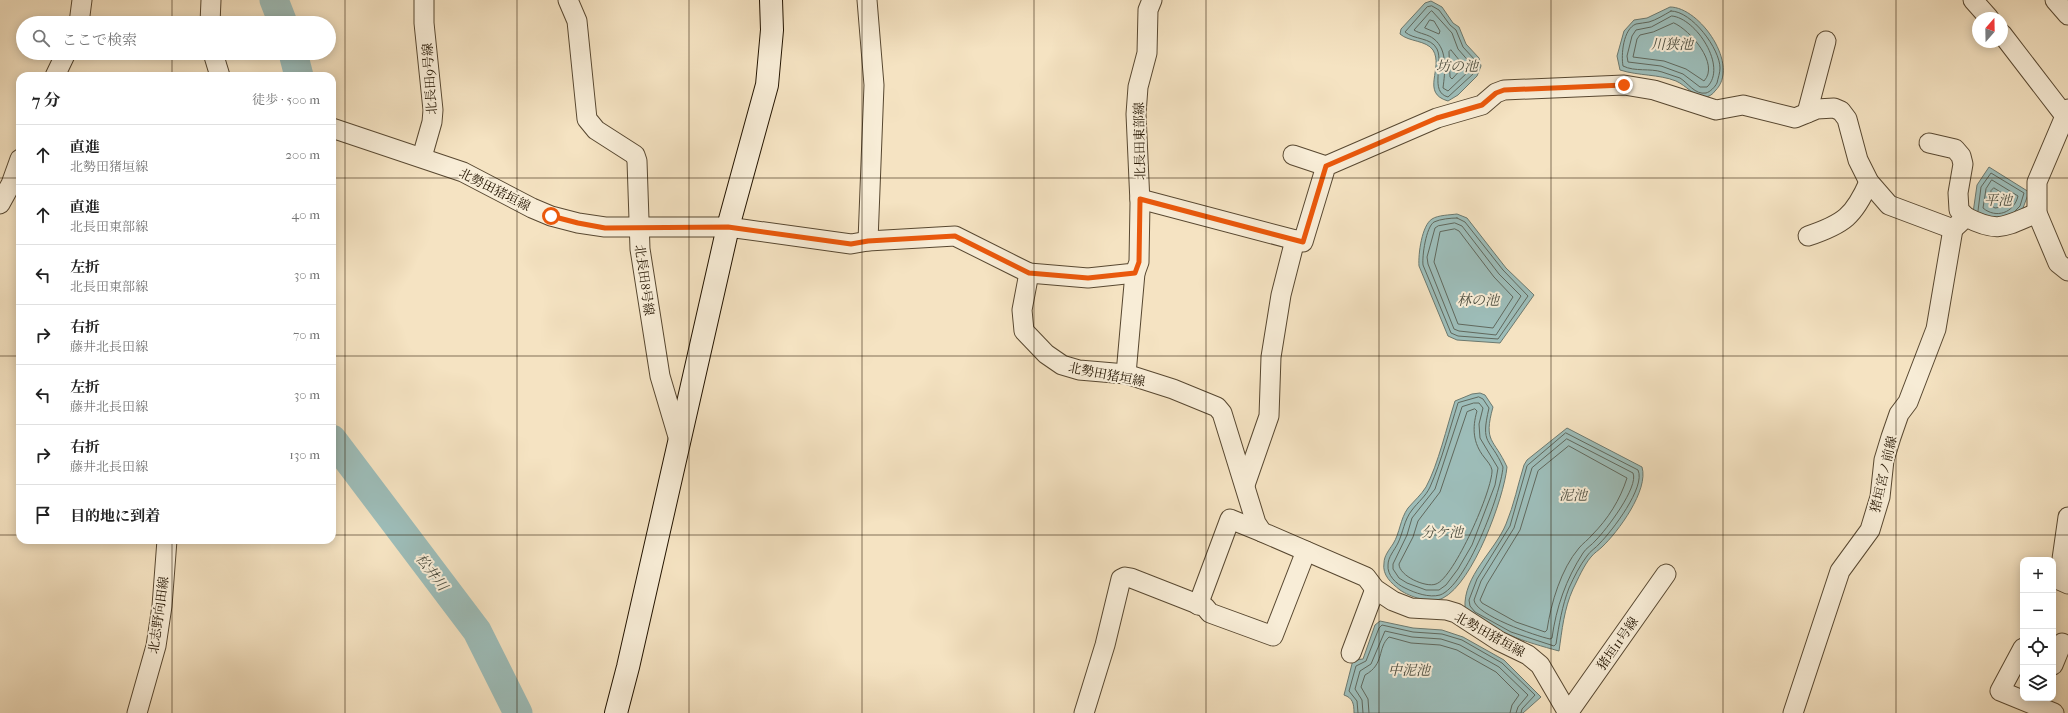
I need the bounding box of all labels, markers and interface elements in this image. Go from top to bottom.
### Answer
north arrow [1972,12,2008,48]
search box [16,16,336,60]
icon: search [30,27,52,49]
text: ここで検索 [62,31,137,49]
water label: 川狭池 [1651,36,1695,53]
street label: 北長田9号線 [420,43,439,115]
water label: 坊の池 [1436,58,1480,75]
route end [1615,76,1633,94]
text: 7 分 [32,90,61,110]
text: 徒歩 · 500 m [252,92,320,107]
street label: 北長田東部線 [1131,102,1148,180]
text: 直進 [70,138,100,156]
icon: ahead [32,144,54,166]
text: 200 m [285,147,320,162]
text: 北勢田猪垣線 [70,159,148,174]
street label: 北勢田猪垣線 [457,165,533,214]
water label: 平池 [1984,192,2014,209]
text: 直進 [70,198,100,216]
icon: ahead [32,204,54,226]
text: 40 m [292,207,320,222]
route start [542,207,560,225]
text: 北長田東部線 [70,219,148,234]
street label: 北長田8号線 [632,244,657,317]
text: 左折 [70,258,100,276]
icon: left [32,264,54,286]
text: 30 m [294,267,320,282]
text: 北長田東部線 [70,279,148,294]
water label: 林の池 [1457,292,1501,309]
text: 右折 [70,318,100,336]
icon: right [32,324,54,346]
text: 70 m [293,327,320,342]
text: 藤井北長田線 [70,339,148,354]
street label: 北勢田猪垣線 [1067,360,1147,389]
text: 左折 [70,378,100,396]
icon: left [32,384,54,406]
text: 30 m [294,387,320,402]
text: 藤井北長田線 [70,399,148,414]
street label: 猪垣宮ノ前線 [1867,434,1900,514]
text: 右折 [70,438,100,456]
icon: right [32,444,54,466]
text: 130 m [289,447,320,462]
text: 藤井北長田線 [70,459,148,474]
water label: 泥池 [1559,487,1589,504]
icon: arrive [32,504,54,526]
text: 目的地に到着 [70,507,160,525]
water label: 分ケ池 [1421,524,1465,541]
water label: 松井川 [412,550,452,596]
map controls [2020,557,2056,701]
button: + [2020,557,2056,593]
street label: 北志野向田線 [146,575,171,655]
button: − [2020,593,2056,629]
street label: 北勢田猪垣線 [1452,609,1528,660]
street label: 猪垣11号線 [1594,614,1641,673]
button: locate [2020,629,2056,665]
water label: 中泥池 [1388,662,1432,679]
button: layers [2020,665,2056,701]

